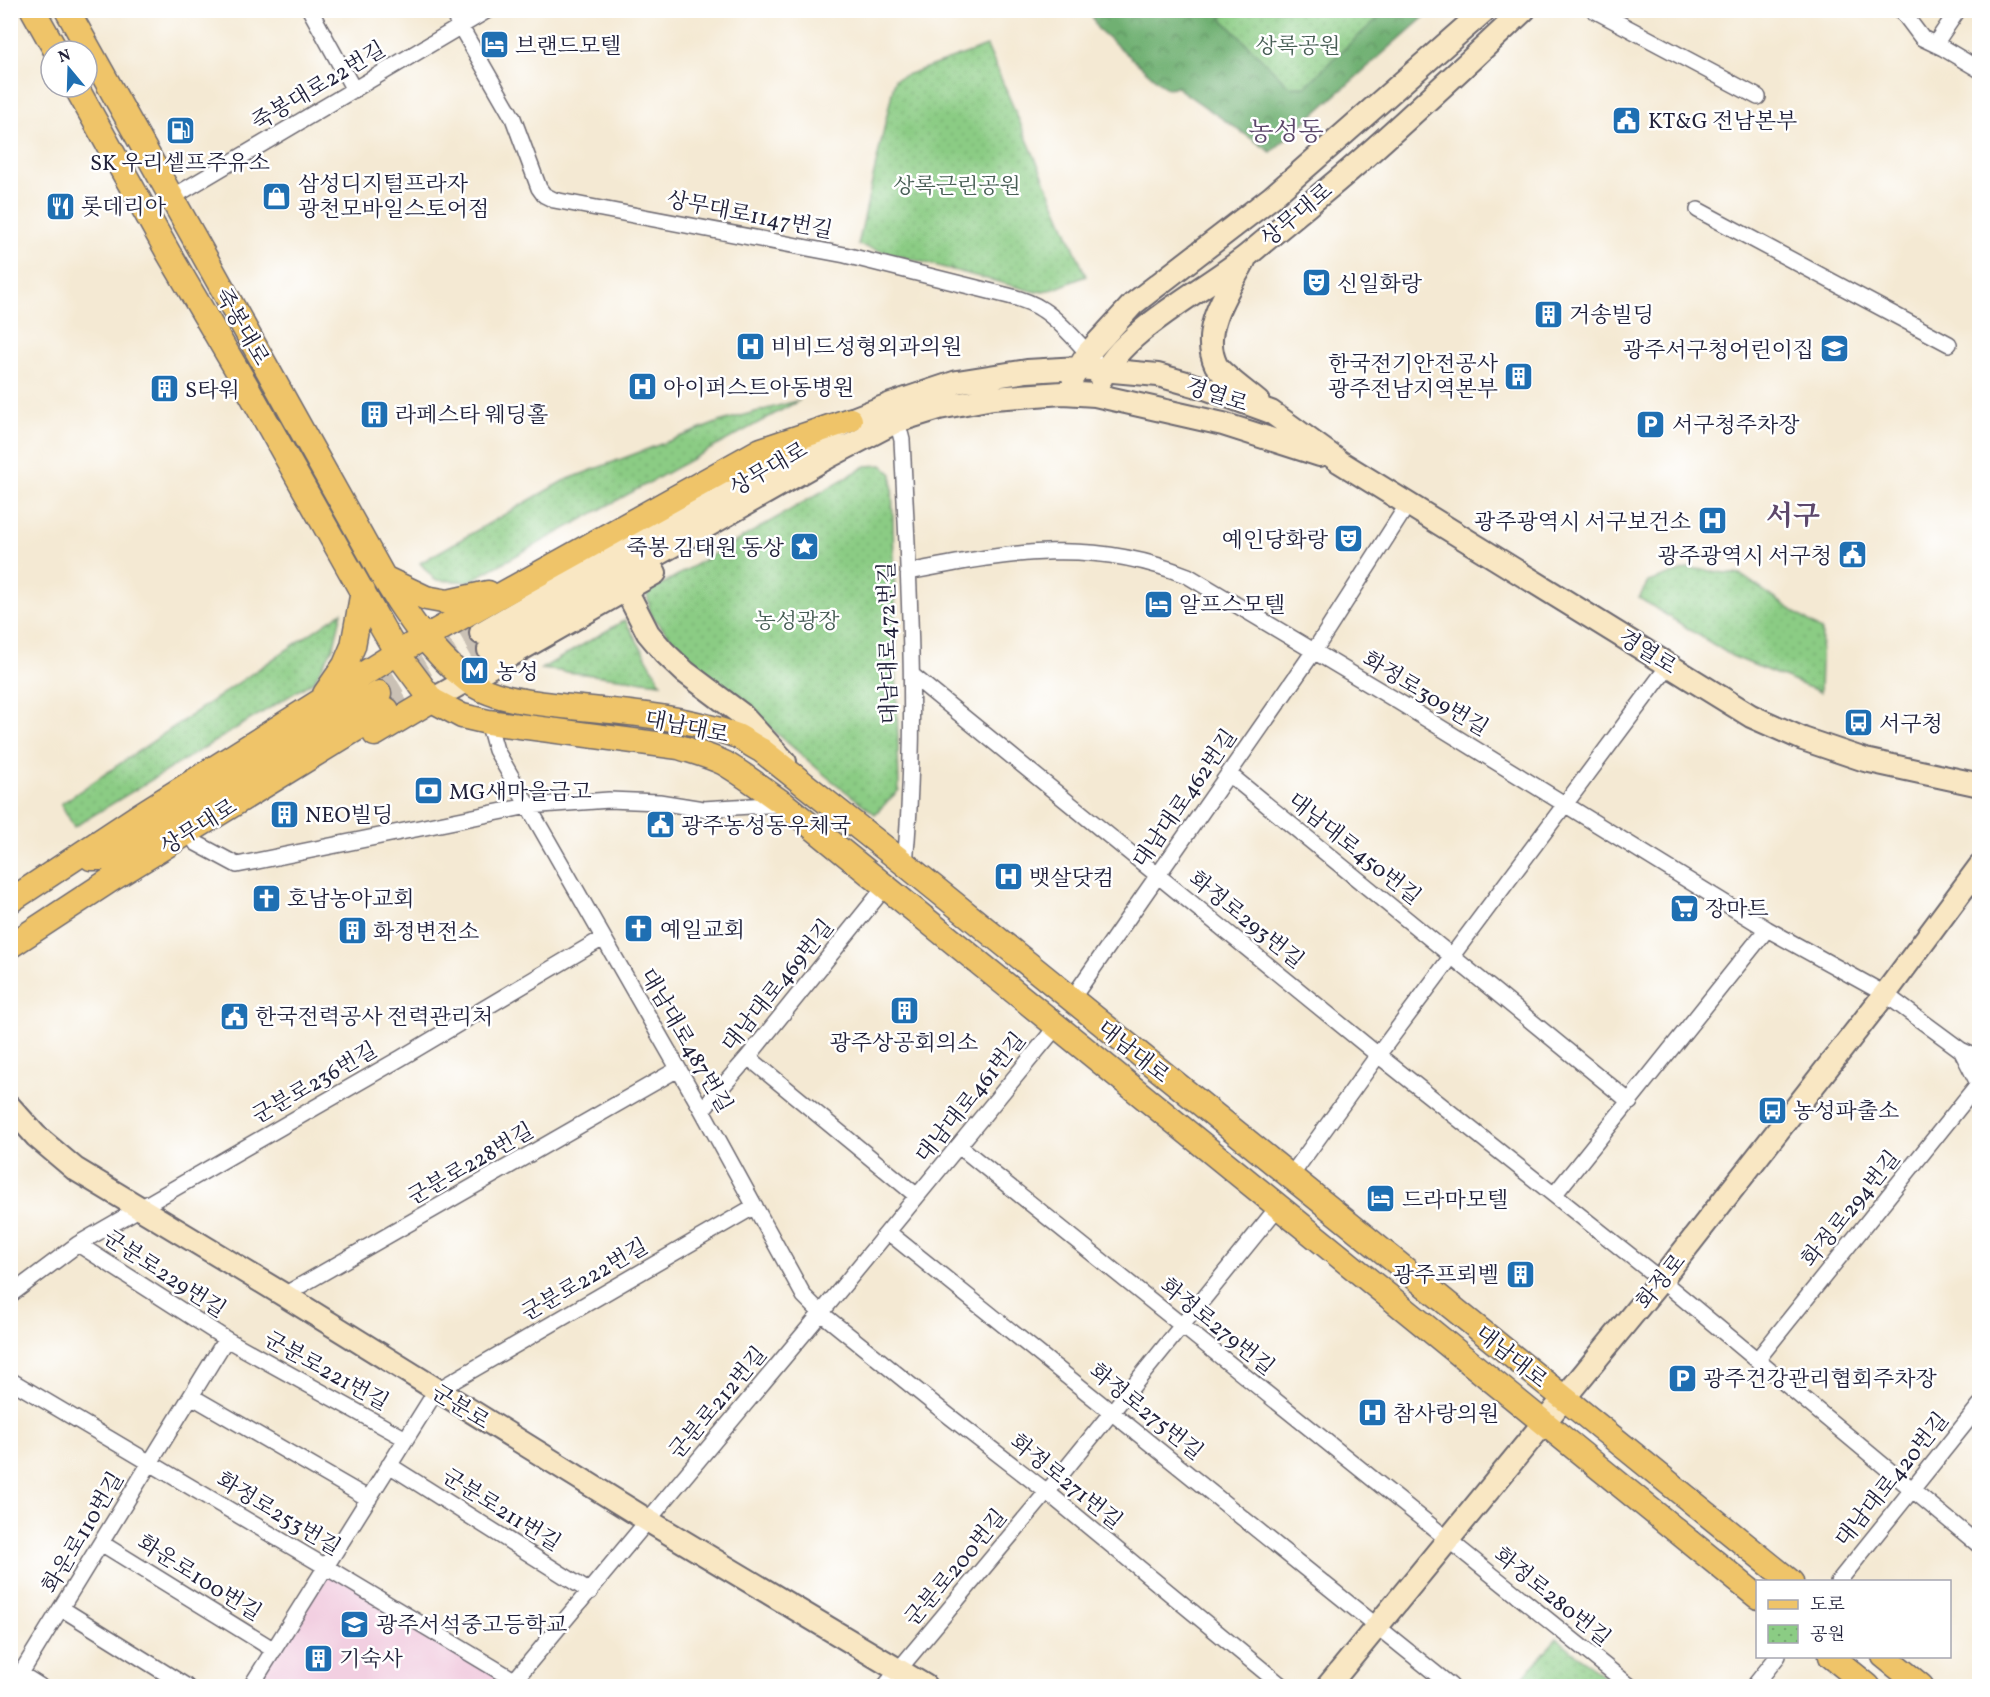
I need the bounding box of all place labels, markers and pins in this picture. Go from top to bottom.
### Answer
hotel icon: 브랜드모텔 [478,29,510,61]
place label: 브랜드모텔 [515,32,621,63]
public building icon: KT&G 전남본부 [1611,104,1643,136]
place label: KT&G 전남본부 [1648,107,1797,138]
fuel station icon: SK 우리셑프주유소 [164,114,196,146]
place label: SK 우리셑프주유소 [90,149,270,180]
place label: 삼성디지털프라자 광천모바일스토어점 [298,170,489,226]
shop icon: 삼성디지털프라자 광천모바일스토어점 [261,180,293,212]
restaurant icon: 롯데리아 [44,190,76,222]
place label: 롯데리아 [81,193,167,224]
theatre icon: 신일화랑 [1300,267,1332,299]
place label: 신일화랑 [1337,270,1423,301]
building icon: 거송빌딩 [1532,298,1564,330]
place label: 거송빌딩 [1569,301,1654,332]
hospital icon: 비비드성형외과의원 [734,330,766,362]
place label: 비비드성형외과의원 [771,333,962,364]
school or university icon: 광주서구청어린이집 [1819,333,1851,365]
place label: 광주서구청어린이집 [1623,336,1814,367]
place label: 한국전기안전공사 광주전남지역본부 [1328,350,1499,406]
building icon: 한국전기안전공사 광주전남지역본부 [1503,360,1535,392]
hospital icon: 아이퍼스트아동병원 [626,371,658,403]
building icon: S타워 [148,373,180,405]
place label: 아이퍼스트아동병원 [663,374,854,405]
place label: S타워 [185,376,240,407]
building icon: 라페스타 웨딩홀 [358,398,390,430]
place label: 라페스타 웨딩홀 [395,401,548,432]
parking icon: 서구청주차장 [1635,408,1667,440]
place label: 서구청주차장 [1672,411,1800,442]
hospital icon: 광주광역시 서구보건소 [1696,505,1728,537]
place label: 광주광역시 서구보건소 [1474,508,1691,539]
theatre icon: 예인당화랑 [1333,523,1365,555]
place label: 예인당화랑 [1222,526,1329,557]
place icon: 죽봉 김태원 동상 [789,531,821,563]
place label: 죽봉 김태원 동상 [626,534,785,565]
public building icon: 광주광역시 서구청 [1837,539,1869,571]
place label: 광주광역시 서구청 [1658,542,1832,573]
hotel icon: 알프스모텔 [1142,588,1174,620]
place label: 알프스모텔 [1179,591,1285,622]
metro station icon: 농성 [459,655,491,687]
place label: 농성 [496,658,539,689]
bus stop icon: 서구청 [1842,707,1874,739]
place label: 서구청 [1879,710,1943,741]
bank icon: MG새마을금고 [412,775,444,807]
place label: MG새마을금고 [449,778,592,809]
building icon: NEO빌딩 [268,798,300,830]
place label: NEO빌딩 [305,801,393,832]
public building icon: 광주농성동우체국 [644,809,676,841]
place label: 광주농성동우체국 [681,812,851,843]
hospital icon: 뱃살닷컴 [992,861,1024,893]
place label: 뱃살닷컴 [1029,864,1114,895]
church icon: 호남농아교회 [250,882,282,914]
place label: 호남농아교회 [287,885,415,916]
supermarket icon: 장마트 [1668,892,1700,924]
place label: 장마트 [1705,895,1769,926]
church icon: 예일교회 [623,913,655,945]
building icon: 화정변전소 [336,915,368,947]
place label: 예일교회 [660,916,745,947]
place label: 화정변전소 [373,918,479,949]
building icon: 광주상공회의소 [888,994,920,1026]
public building icon: 한국전력공사 전력관리처 [218,1000,250,1032]
place label: 한국전력공사 전력관리처 [255,1003,493,1034]
place label: 광주상공회의소 [830,1029,978,1060]
bus stop icon: 농성파출소 [1756,1094,1788,1126]
place label: 농성파출소 [1793,1097,1899,1128]
hotel icon: 드라마모텔 [1365,1183,1397,1215]
place label: 드라마모텔 [1402,1186,1508,1217]
building icon: 광주프뢰벨 [1504,1258,1536,1290]
place label: 광주프뢰벨 [1393,1261,1499,1292]
parking icon: 광주건강관리협회주차장 [1666,1362,1698,1394]
place label: 광주건강관리협회주차장 [1703,1365,1938,1396]
hospital icon: 참사랑의원 [1356,1397,1388,1429]
place label: 참사랑의원 [1393,1400,1499,1431]
school or university icon: 광주서석중고등학교 [339,1608,371,1640]
place label: 광주서석중고등학교 [376,1611,567,1642]
building icon: 기숙사 [302,1642,334,1674]
place label: 기숙사 [339,1645,404,1676]

